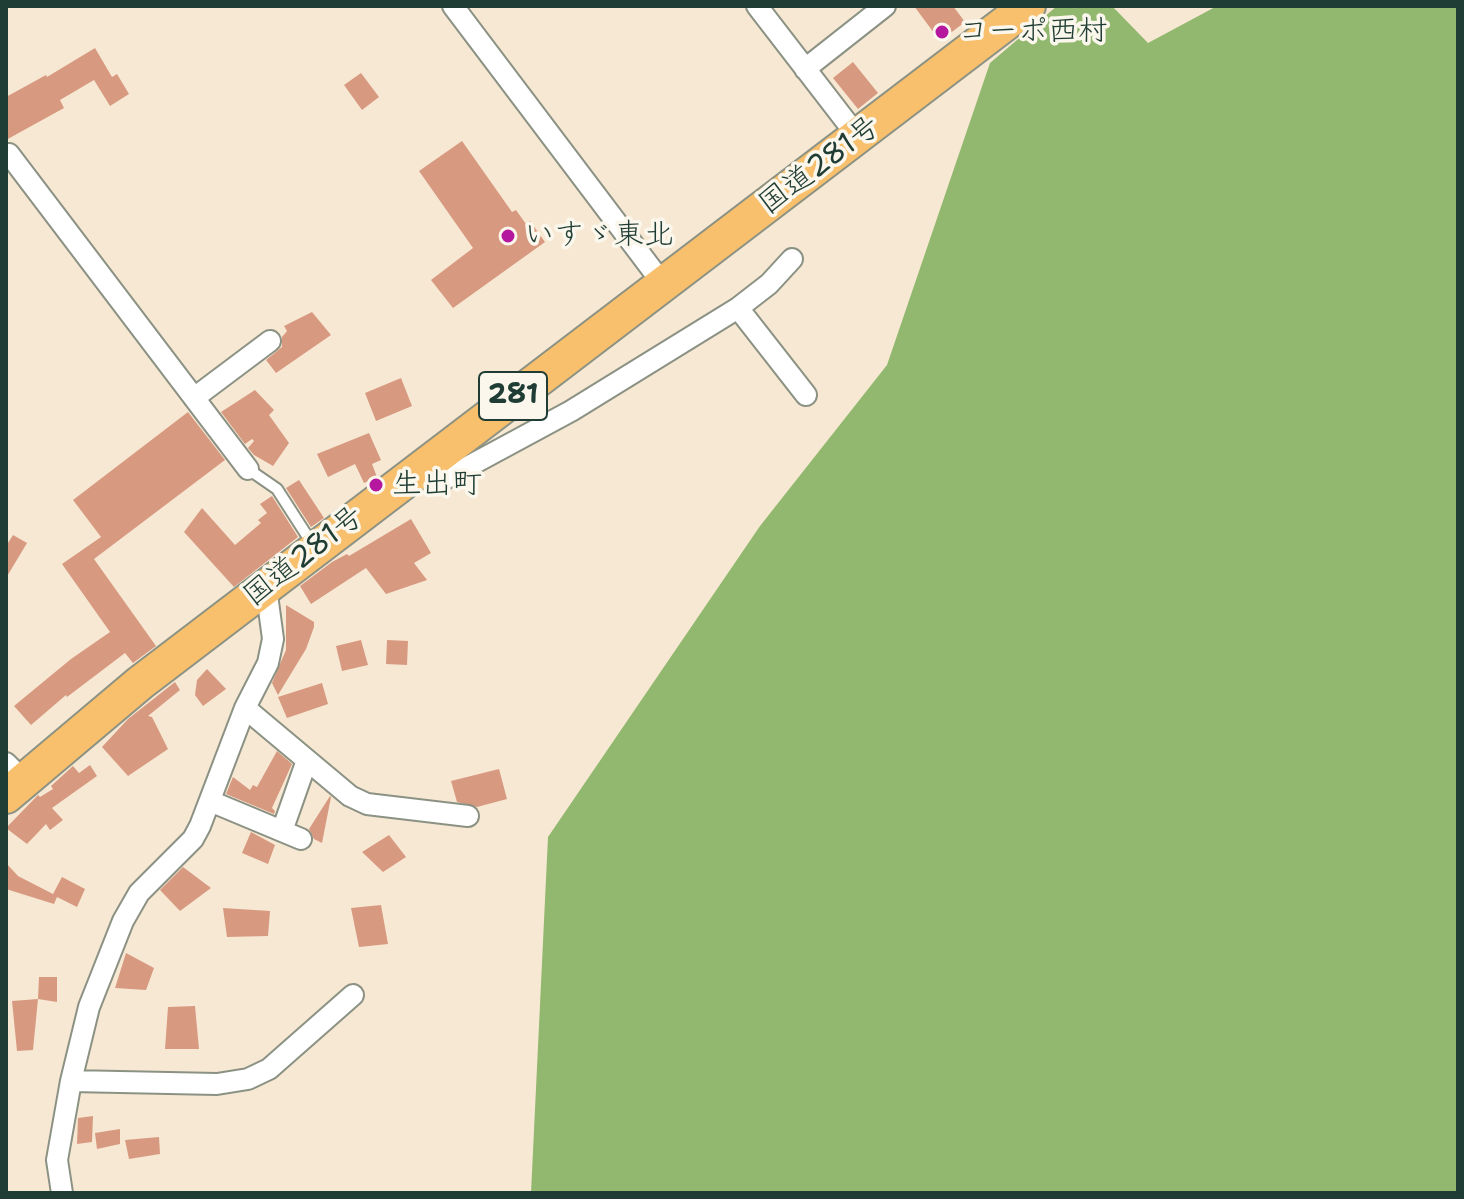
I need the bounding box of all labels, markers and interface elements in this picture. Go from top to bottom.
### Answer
place label: コーポ西村 [958,14,1108,50]
marker: コーポ西村 [933,23,951,41]
street label: 国道281号 [752,109,888,223]
place label: いすゞ東北 [524,218,674,254]
marker: いすゞ東北 [499,227,517,245]
road number: 281 [479,372,547,420]
place label: 生出町 [392,467,482,503]
marker: 生出町 [367,476,385,494]
street label: 国道281号 [237,499,371,615]

